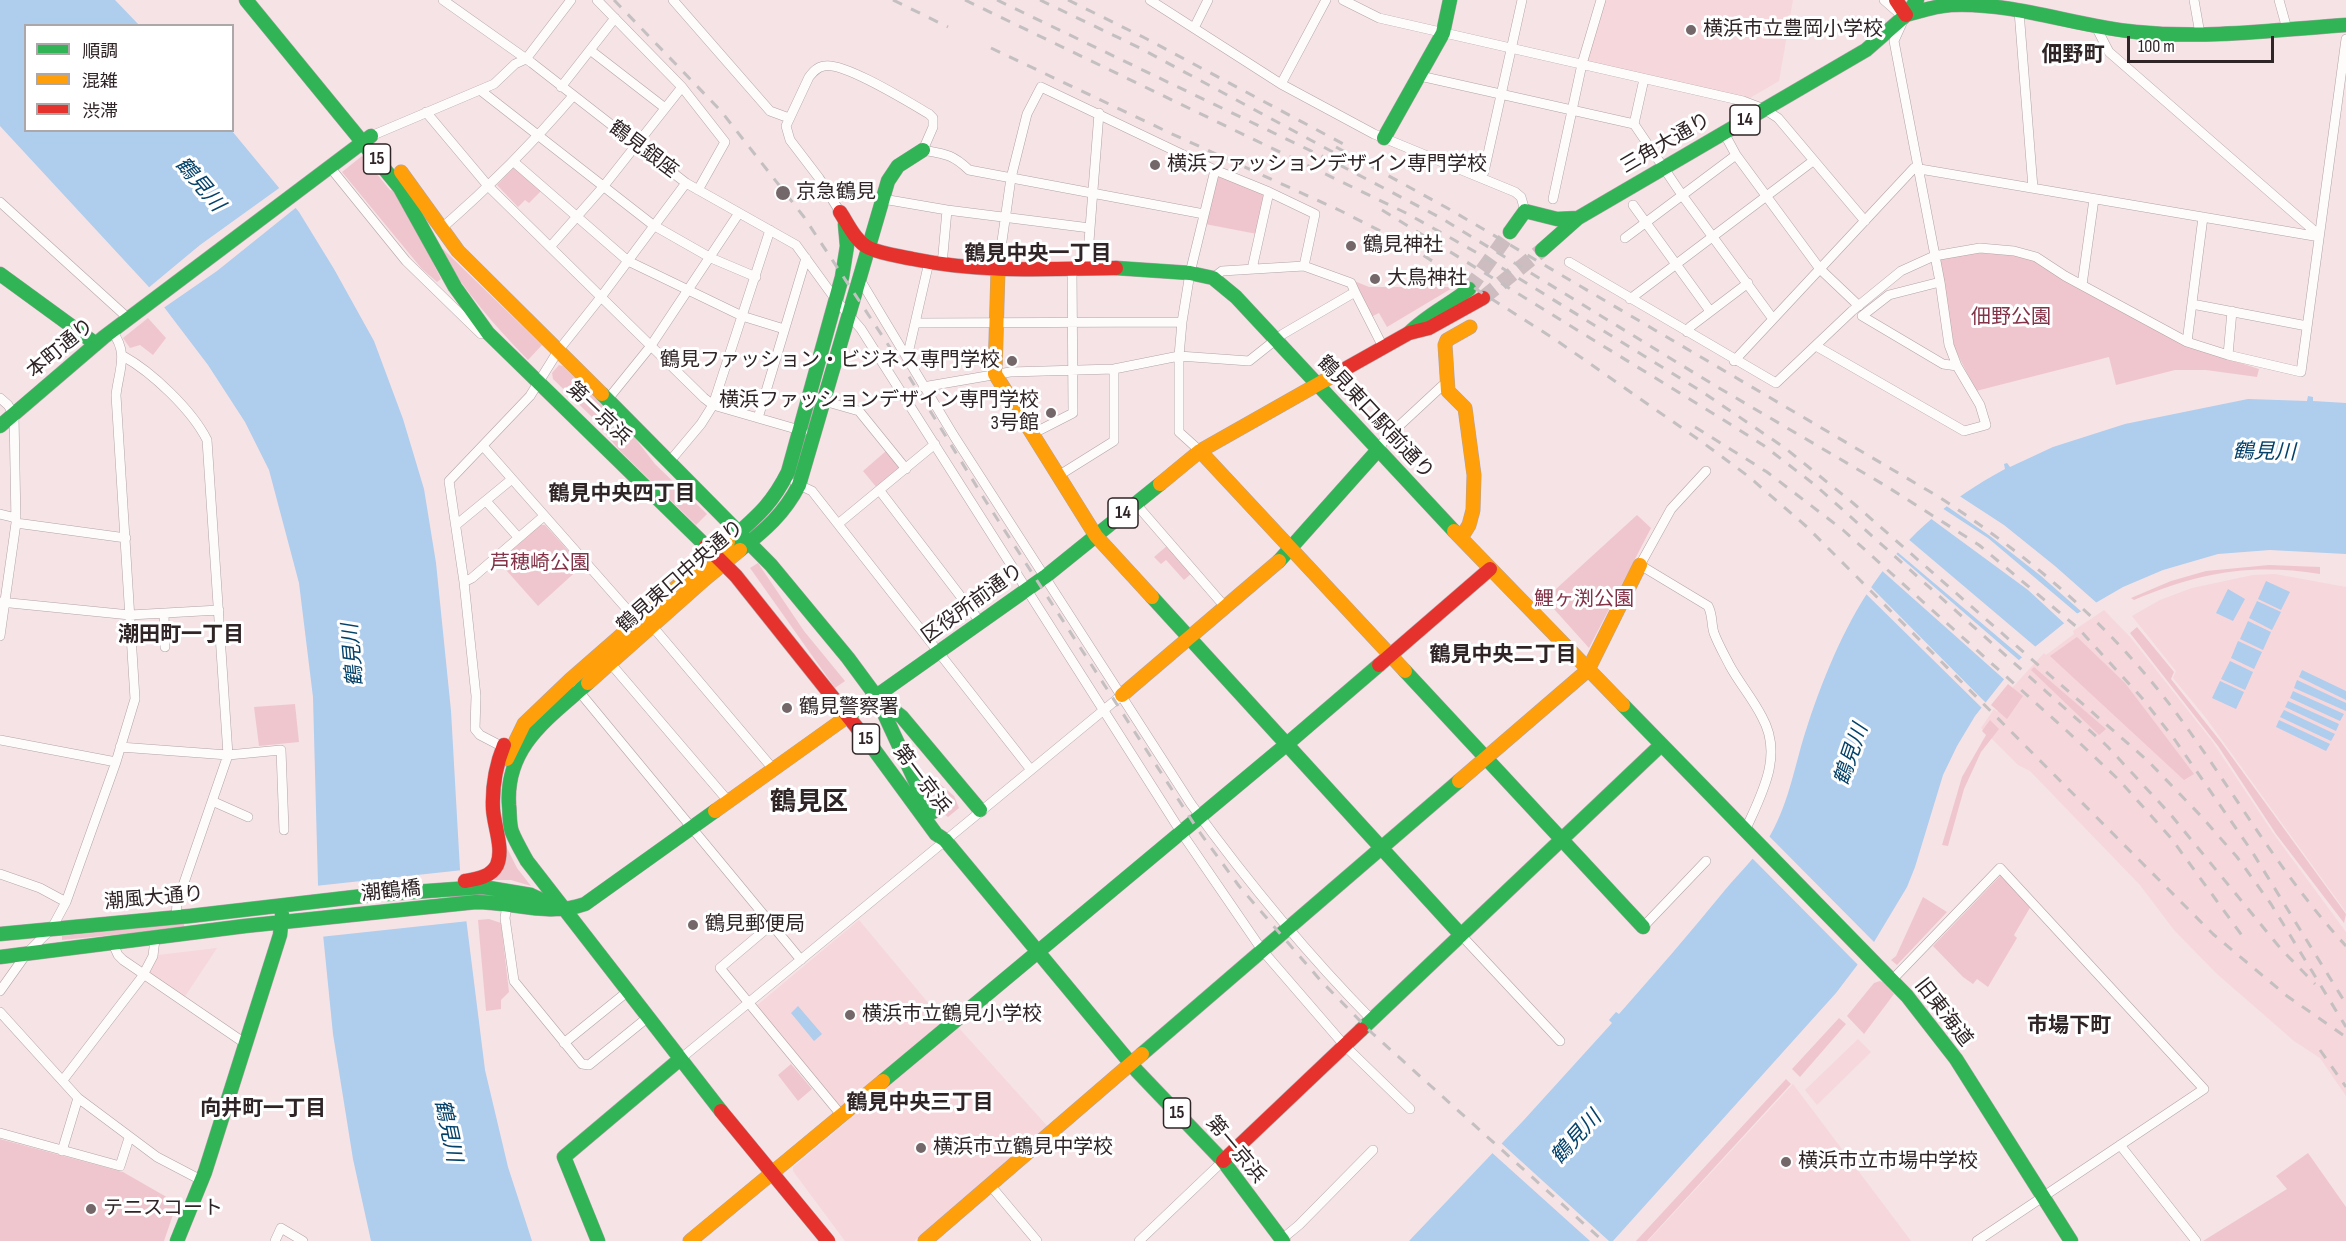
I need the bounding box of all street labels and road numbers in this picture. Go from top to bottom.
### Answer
road number: 14 [1730,105,1760,135]
street label: 三角大通り [1617,109,1715,179]
street label: 鶴見銀座 [604,116,682,184]
road number: 15 [364,144,391,174]
street label: 本町通り [23,314,99,384]
street label: 鶴見東口駅前通り [1312,351,1438,485]
street label: 第一京浜 [561,378,635,450]
road number: 14 [1108,498,1138,528]
street label: 鶴見東口中央通り [613,515,749,639]
street label: 区役所前通り [917,559,1029,649]
road number: 15 [852,724,880,754]
street label: 第一京浜 [887,741,955,819]
street label: 潮鶴橋 [360,877,422,907]
street label: 潮風大通り [103,883,205,915]
street label: 旧東海道 [1909,974,1977,1052]
road number: 15 [1164,1098,1190,1128]
street label: 第一京浜 [1200,1112,1270,1188]

